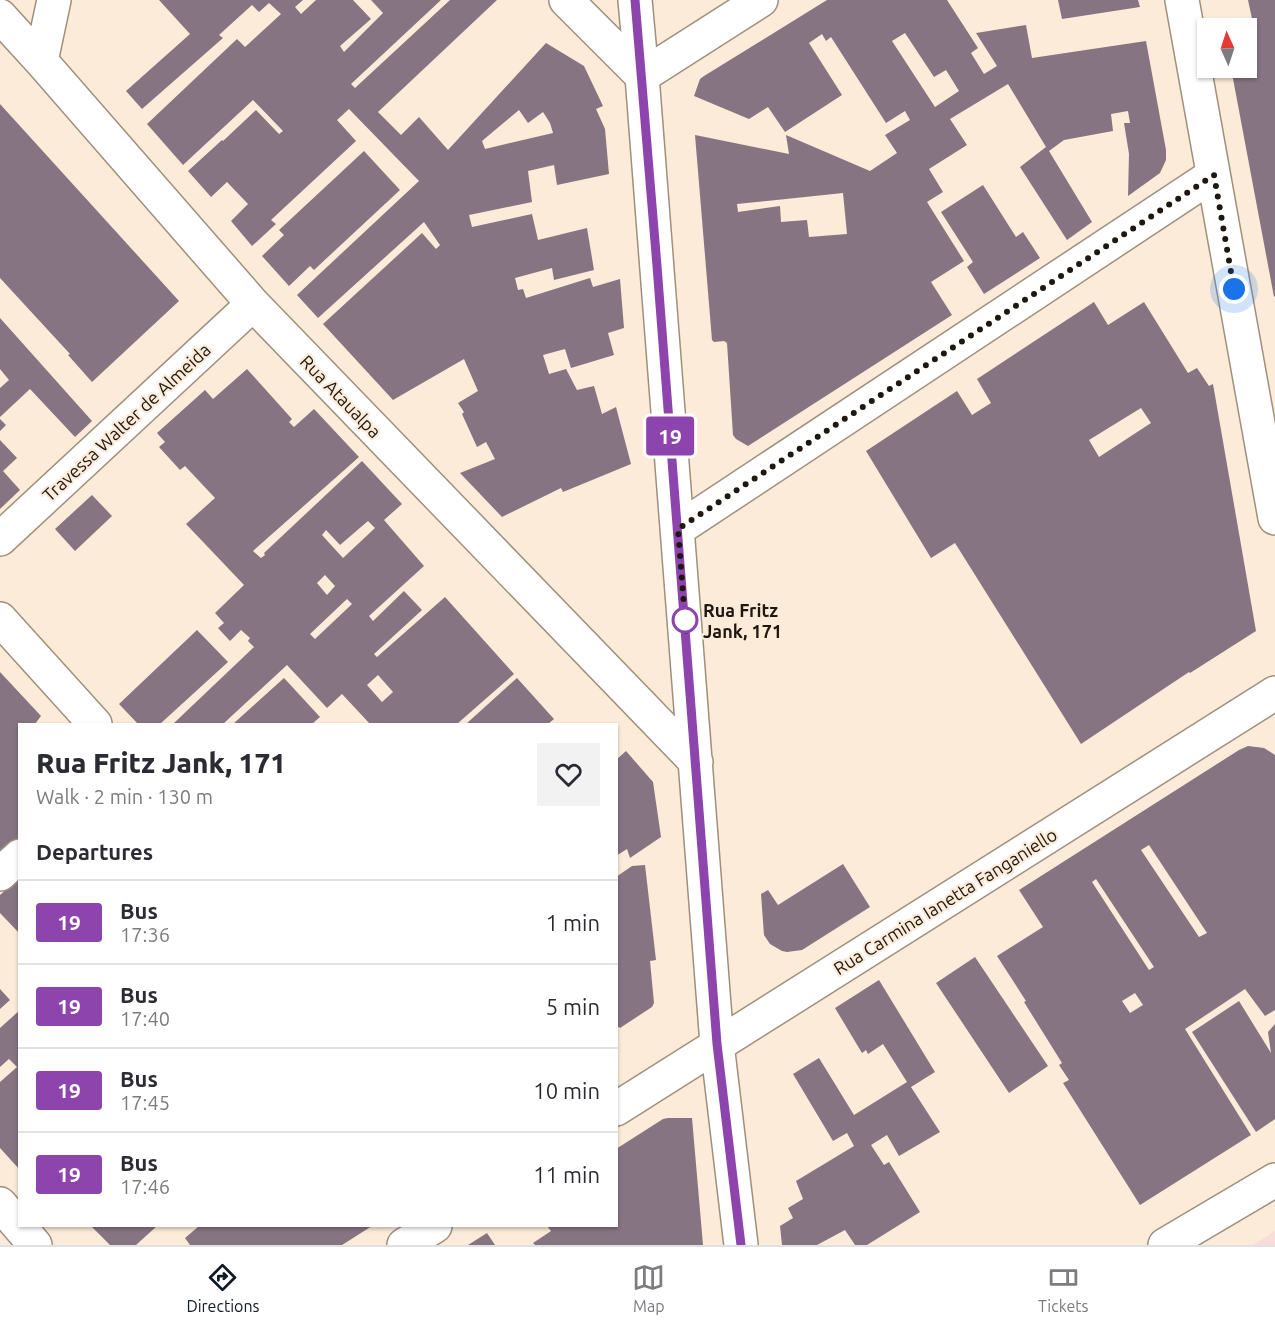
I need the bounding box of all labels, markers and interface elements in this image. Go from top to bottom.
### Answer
north arrow [1197,18,1257,78]
map controls [1197,18,1257,78]
your location [1219,274,1249,304]
street label: Travessa Walter de Almeida [38,339,214,505]
street label: Rua Ataualpa [297,351,385,441]
line badge: 19 [643,416,697,456]
text: 19 [658,424,682,448]
place label: Rua Fritz Jank, 171 [703,600,782,641]
marker: Rua Fritz Jank, 171 [672,607,698,633]
button: heart [537,743,600,806]
text: Rua Fritz Jank, 171 [36,747,286,778]
text: Walk · 2 min · 130 m [36,785,213,808]
street label: Rua Carmina Ianetta Fanganiello [830,824,1060,978]
text: Departures [36,839,153,864]
text: Bus [120,898,158,923]
text: 19 [57,910,81,934]
text: 1 min [546,910,600,935]
text: 17:36 [120,923,170,946]
text: Bus [120,982,158,1007]
text: 19 [57,994,81,1018]
text: 5 min [546,994,600,1019]
text: 17:40 [120,1007,170,1030]
text: Bus [120,1066,158,1091]
text: 19 [57,1078,81,1102]
text: 10 min [533,1078,600,1103]
text: 17:45 [120,1091,170,1114]
text: Bus [120,1150,158,1175]
text: 19 [57,1162,81,1186]
text: 11 min [533,1162,600,1187]
text: 17:46 [120,1175,170,1198]
tab: Directions [186,1261,260,1315]
tab: Map [632,1261,665,1315]
tab: Tickets [1038,1261,1089,1315]

